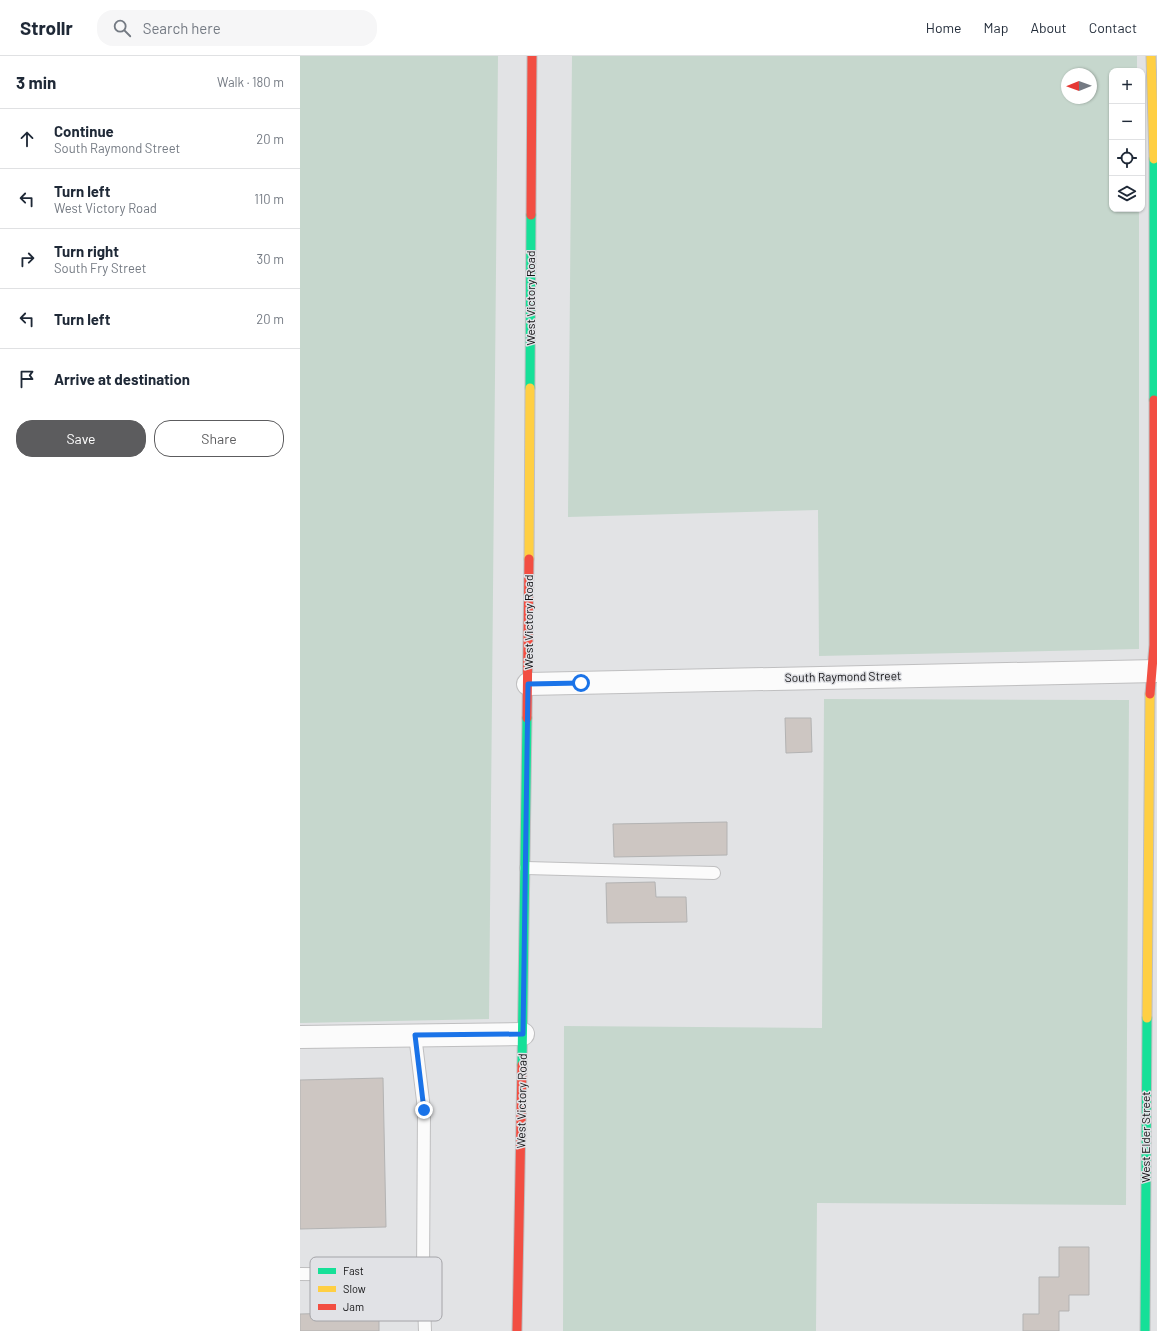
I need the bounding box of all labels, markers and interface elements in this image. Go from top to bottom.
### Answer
search box [97,10,377,46]
text: Strollr [20,16,73,39]
icon: search [111,17,133,39]
text: Search here [143,19,221,37]
text: Home [926,19,962,36]
text: Map [984,19,1008,36]
text: About [1030,19,1067,36]
text: Contact [1089,19,1137,36]
north arrow [1061,68,1097,104]
map controls [1109,68,1145,212]
button: + [1109,68,1145,104]
text: 3 min [16,72,56,92]
text: Walk · 180 m [217,74,284,90]
button: − [1109,104,1145,140]
text: Continue [54,122,114,140]
icon: ahead [16,128,38,150]
text: 20 m [256,131,284,147]
text: South Raymond Street [54,140,180,156]
button: locate [1109,140,1145,176]
button: layers [1109,176,1145,212]
text: Turn left [54,182,110,200]
icon: left [16,188,38,210]
text: 110 m [254,191,284,207]
text: West Victory Road [54,200,157,216]
text: Turn right [54,242,119,260]
icon: right [16,248,38,270]
street label: West Victory Road [523,250,537,346]
text: 30 m [257,251,284,267]
text: South Fry Street [54,260,146,276]
icon: left [16,308,38,330]
text: Turn left [54,310,110,328]
text: 20 m [256,311,284,327]
icon: arrive [16,368,38,390]
text: Arrive at destination [54,370,190,388]
button: Save [16,420,146,457]
button: Share [154,420,284,457]
street label: West Victory Road [521,574,535,670]
street label: South Raymond Street [785,668,901,684]
route start [572,674,590,692]
street label: West Victory Road [513,1053,529,1149]
street label: West Elder Street [1138,1091,1152,1183]
route end [415,1101,433,1119]
legend [310,1257,442,1321]
text: Fast [343,1264,364,1277]
text: Slow [343,1282,366,1295]
text: Jam [343,1300,364,1313]

